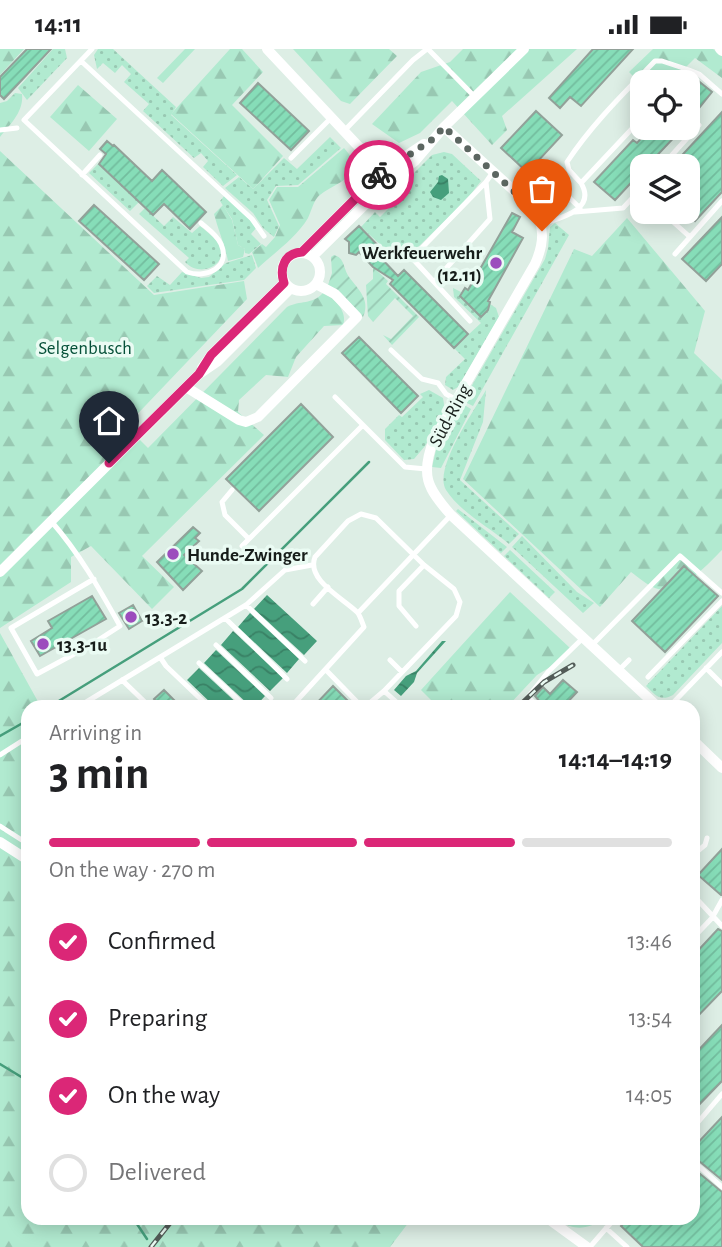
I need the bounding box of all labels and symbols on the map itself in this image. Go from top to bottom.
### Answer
courier [344,140,414,210]
pin [512,159,572,231]
place label: Werkfeuerwehr (12.11) [362,244,482,285]
marker: Werkfeuerwehr (12.11) [488,255,504,271]
park label: Selgenbusch [38,339,132,358]
street label: Süd-Ring [426,381,475,450]
pin [79,391,139,463]
marker: Hunde-Zwinger [165,546,181,562]
place label: Hunde-Zwinger [187,546,308,565]
marker: 13.3-2 [123,609,139,625]
place label: 13.3-2 [145,609,187,628]
marker: 13.3-1u [35,636,51,652]
place label: 13.3-1u [57,636,107,655]

